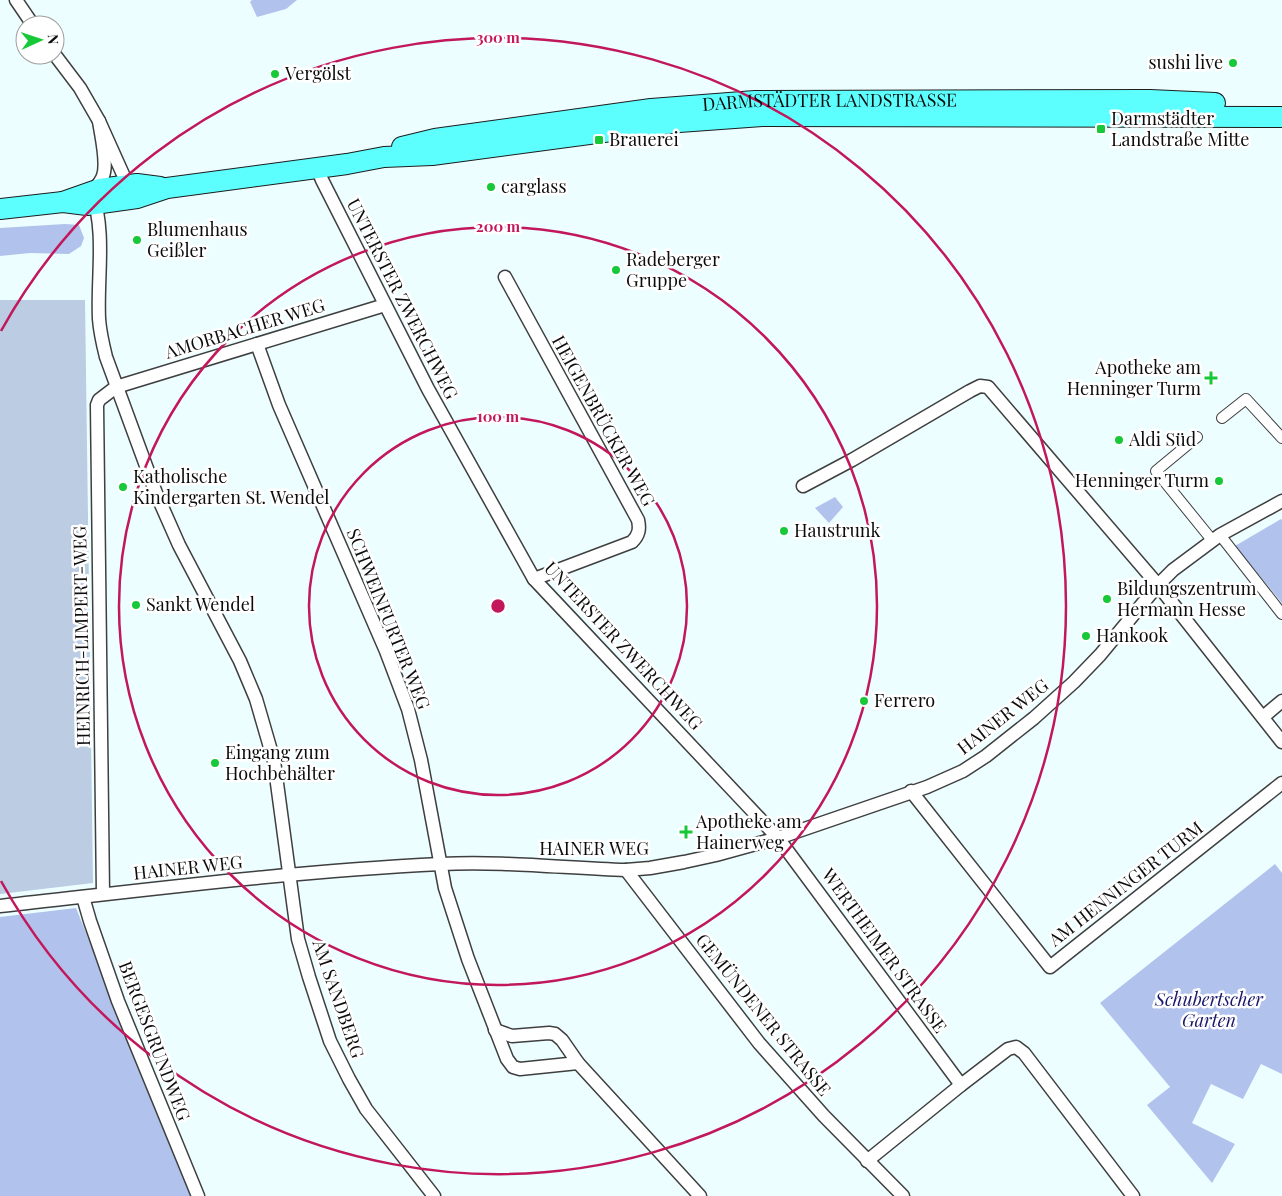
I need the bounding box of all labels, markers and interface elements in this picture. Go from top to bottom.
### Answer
north arrow [15,15,65,65]
text: 300 m [476,27,520,47]
text: N [44,34,63,45]
place label: sushi live [1148,50,1223,74]
marker: sushi live [1227,57,1239,69]
place label: Vergölst [284,61,352,85]
marker: Vergölst [269,68,281,80]
street label: DARMSTÄDTER LANDSTRASSE [701,87,957,116]
place label: Darmstädter Landstraße Mitte [1111,106,1249,151]
marker: Darmstädter Landstraße Mitte [1095,123,1107,135]
place label: Brauerei [609,127,679,151]
marker: Brauerei [593,134,605,146]
place label: carglass [501,174,566,198]
marker: carglass [485,181,497,193]
street label: UNTERSTER ZWERCHWEG [342,194,464,403]
text: 200 m [476,216,521,236]
place label: Blumenhaus Geißler [147,217,248,262]
marker: Blumenhaus Geißler [131,234,143,246]
place label: Radeberger Gruppe [626,247,720,292]
marker: Radeberger Gruppe [610,264,622,276]
street label: AMORBACHER WEG [161,292,328,364]
street label: HEIGENBRÜCKER WEG [547,331,661,511]
place label: Apotheke am Henninger Turm [1067,355,1201,400]
marker: Apotheke am Henninger Turm [1205,372,1217,384]
text: 100 m [477,406,520,426]
place label: Aldi Süd [1128,427,1197,451]
marker: Aldi Süd [1113,434,1125,446]
place label: Katholische Kindergarten St. Wendel [133,464,330,509]
place label: Henninger Turm [1075,468,1209,492]
marker: Henninger Turm [1213,475,1225,487]
marker: Katholische Kindergarten St. Wendel [117,481,129,493]
place label: Haustrunk [794,518,881,542]
street label: HEINRICH-LIMPERT-WEG [67,525,95,746]
street label: SCHWEINFURTER WEG [342,525,436,713]
marker: Haustrunk [778,525,790,537]
street label: UNTERSTER ZWERCHWEG [539,556,708,735]
place label: Bildungszentrum Hermann Hesse [1117,576,1257,621]
place label: Sankt Wendel [146,592,255,616]
marker: Bildungszentrum Hermann Hesse [1101,593,1113,605]
centre of rings [489,597,507,615]
marker: Sankt Wendel [130,599,142,611]
place label: Hankook [1096,623,1168,647]
marker: Hankook [1080,630,1092,642]
street label: HAINER WEG [952,673,1053,759]
place label: Ferrero [874,688,935,712]
marker: Ferrero [858,695,870,707]
place label: Eingang zum Hochbehälter [225,740,335,785]
marker: Eingang zum Hochbehälter [209,757,221,769]
place label: Apotheke am Hainerweg [695,809,802,854]
street label: AM HENNINGER TURM [1042,815,1208,952]
marker: Apotheke am Hainerweg [680,826,692,838]
street label: HAINER WEG [539,836,649,860]
street label: HAINER WEG [132,849,244,885]
street label: WERTHEIMER STRASSE [816,863,953,1037]
street label: GEMÜNDENER STRASSE [691,928,837,1100]
street label: AM SANDBERG [307,935,371,1061]
street label: BERGESGRUNDWEG [113,957,197,1124]
park label: Schubertscher Garten [1154,987,1264,1032]

